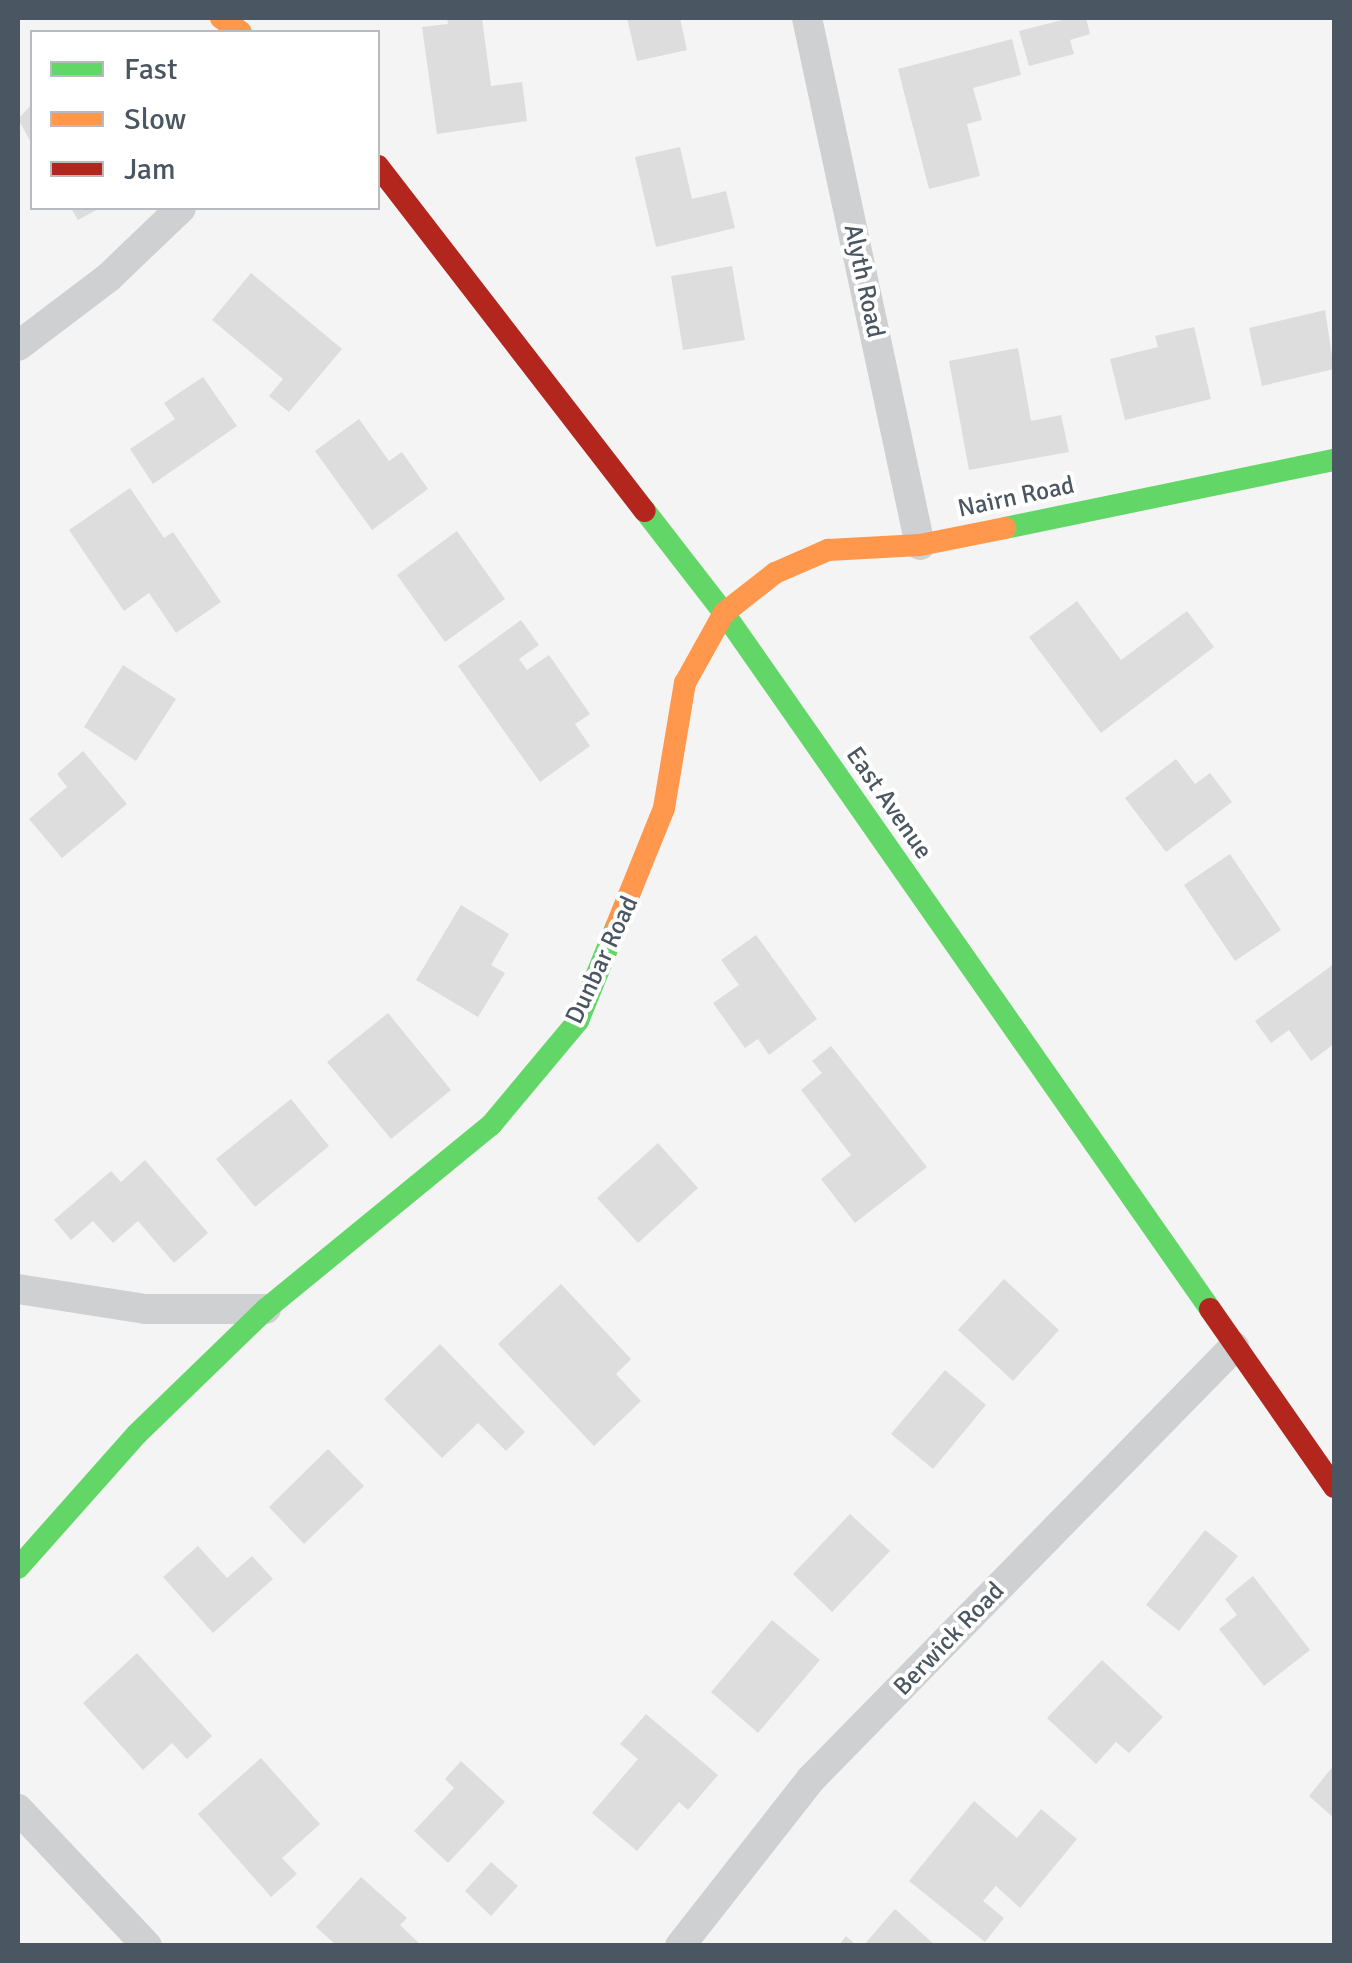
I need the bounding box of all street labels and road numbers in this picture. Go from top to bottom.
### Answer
street label: Alyth Road [837,221,891,341]
street label: Nairn Road [955,470,1077,524]
street label: East Avenue [839,741,939,865]
street label: Dunbar Road [559,891,645,1029]
street label: Berwick Road [888,1576,1010,1702]

